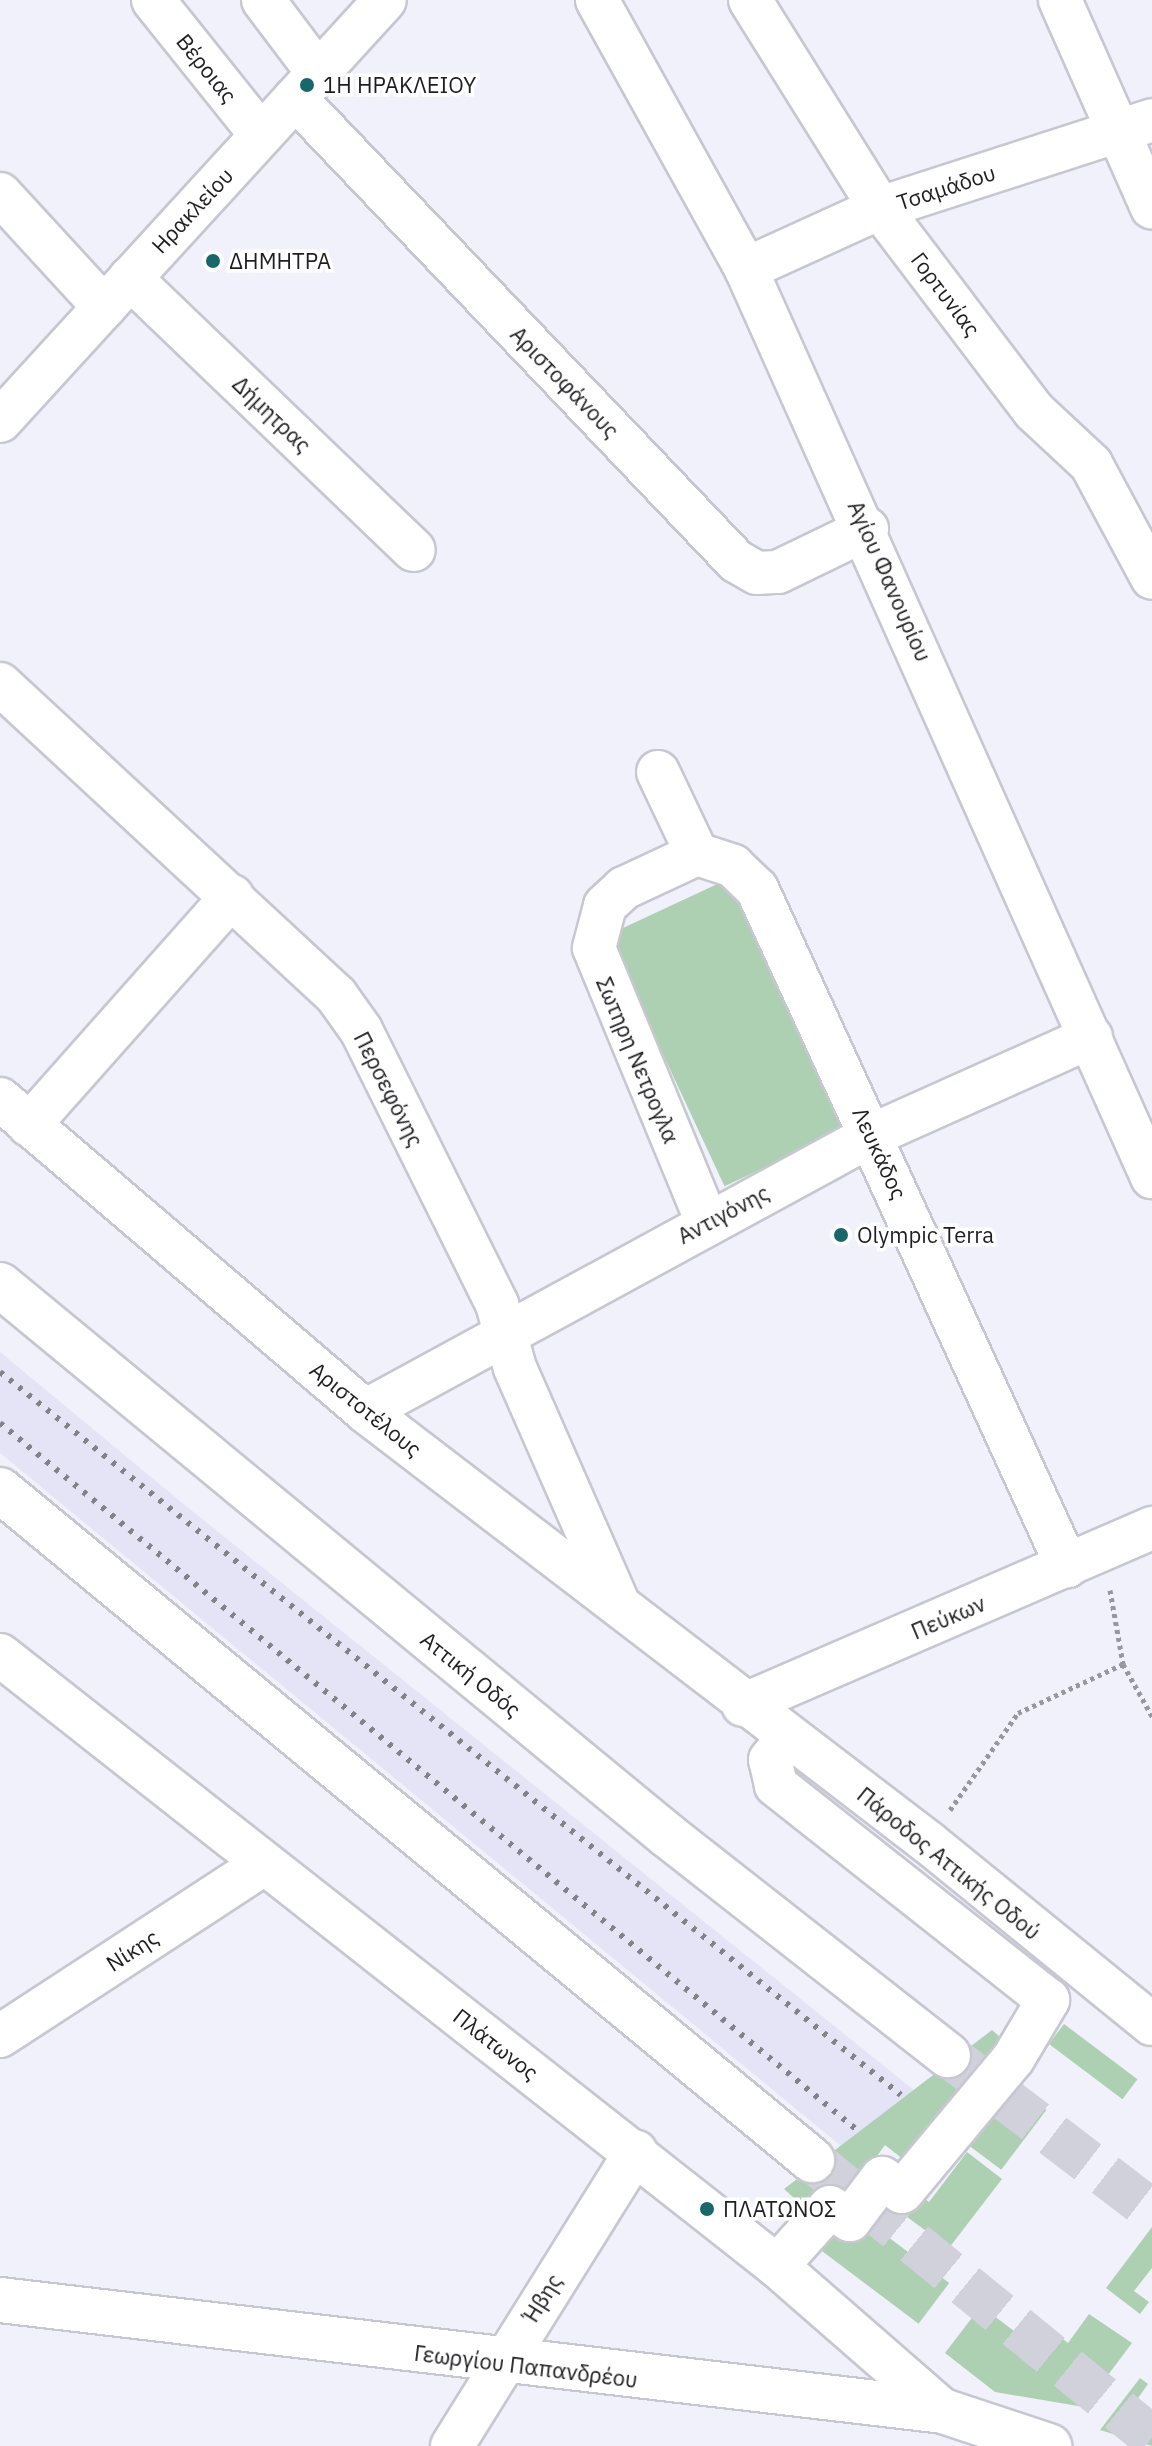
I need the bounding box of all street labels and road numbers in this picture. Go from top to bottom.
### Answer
street label: Βέροιας [171,28,243,108]
street label: Τσαμάδου [893,159,999,215]
street label: Ηρακλείου [146,162,238,258]
street label: Γορτυνίας [906,247,986,341]
street label: Αριστοφάνους [505,321,625,443]
street label: Δήμητρας [227,370,317,458]
street label: Αγίου Φανουρίου [843,496,937,666]
street label: Σωτηρη Νετρογλα [591,973,685,1147]
street label: Περσεφόνης [349,1027,429,1151]
street label: Λευκάδος [847,1103,913,1203]
street label: Αντιγόνης [673,1179,773,1249]
street label: Αριστοτέλους [305,1356,427,1462]
street label: Πεύκων [907,1590,989,1644]
street label: Αττική Οδός [416,1626,526,1722]
street label: Πάροδος Αττικής Οδού [852,1781,1046,1945]
street label: Νίκης [101,1923,163,1977]
street label: Πλάτωνος [448,2003,544,2085]
street label: Ήβης [517,2269,567,2327]
street label: Γεωργίου Παπανδρέου [413,2339,639,2393]

